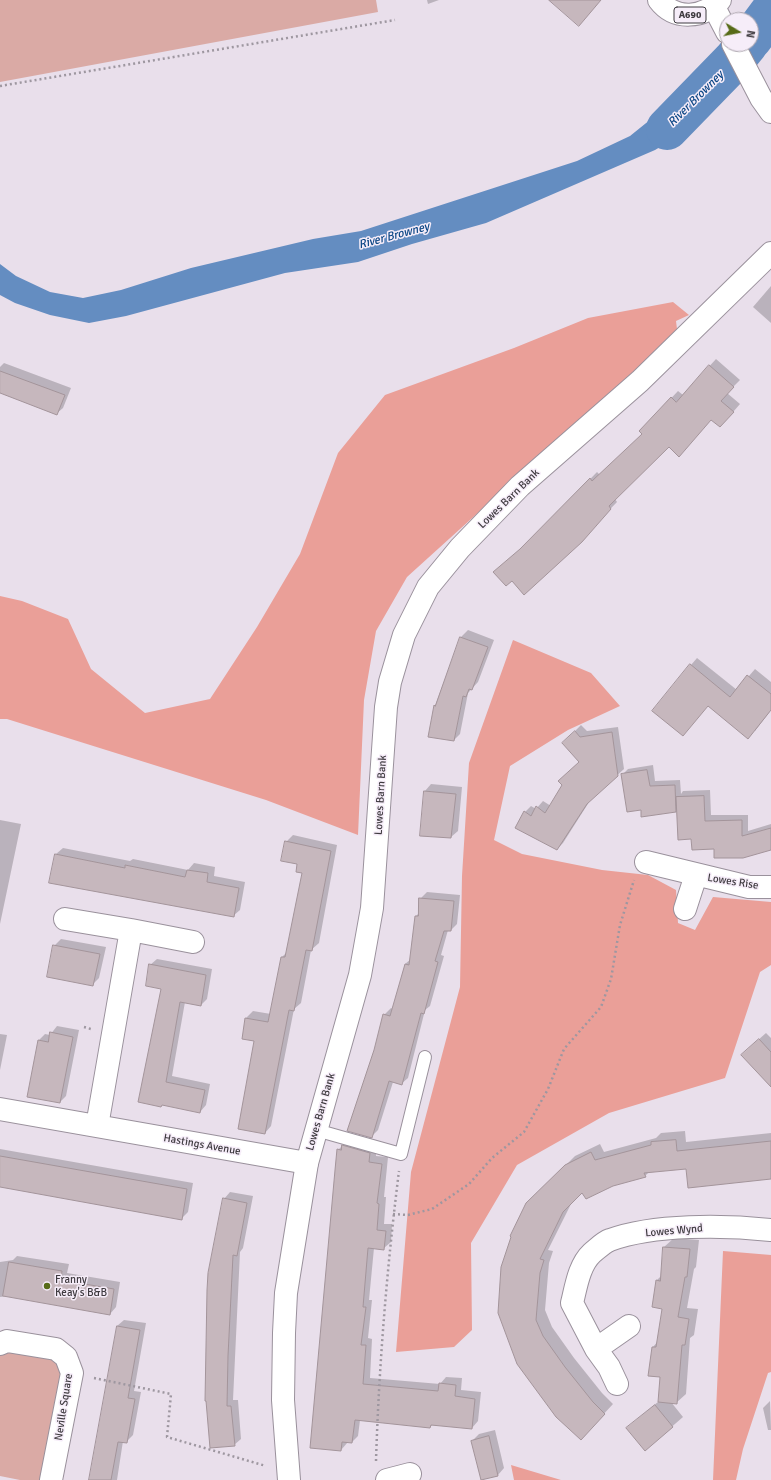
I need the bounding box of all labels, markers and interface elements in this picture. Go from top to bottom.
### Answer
road number: A690 [674,7,706,23]
north arrow [719,12,759,52]
text: N [743,29,757,39]
water label: River Browney [665,68,727,130]
water label: River Browney [357,220,431,252]
street label: Lowes Barn Bank [476,466,542,532]
street label: Lowes Barn Bank [372,755,390,835]
street label: Lowes Rise [707,871,759,893]
street label: Lowes Barn Bank [304,1072,338,1152]
street label: Hastings Avenue [162,1132,242,1158]
street label: Lowes Wynd [645,1222,703,1240]
place label: Franny Keay's B&B [55,1273,107,1299]
marker: Franny Keay's B&B [42,1281,52,1291]
street label: Neville Square [52,1373,76,1441]

